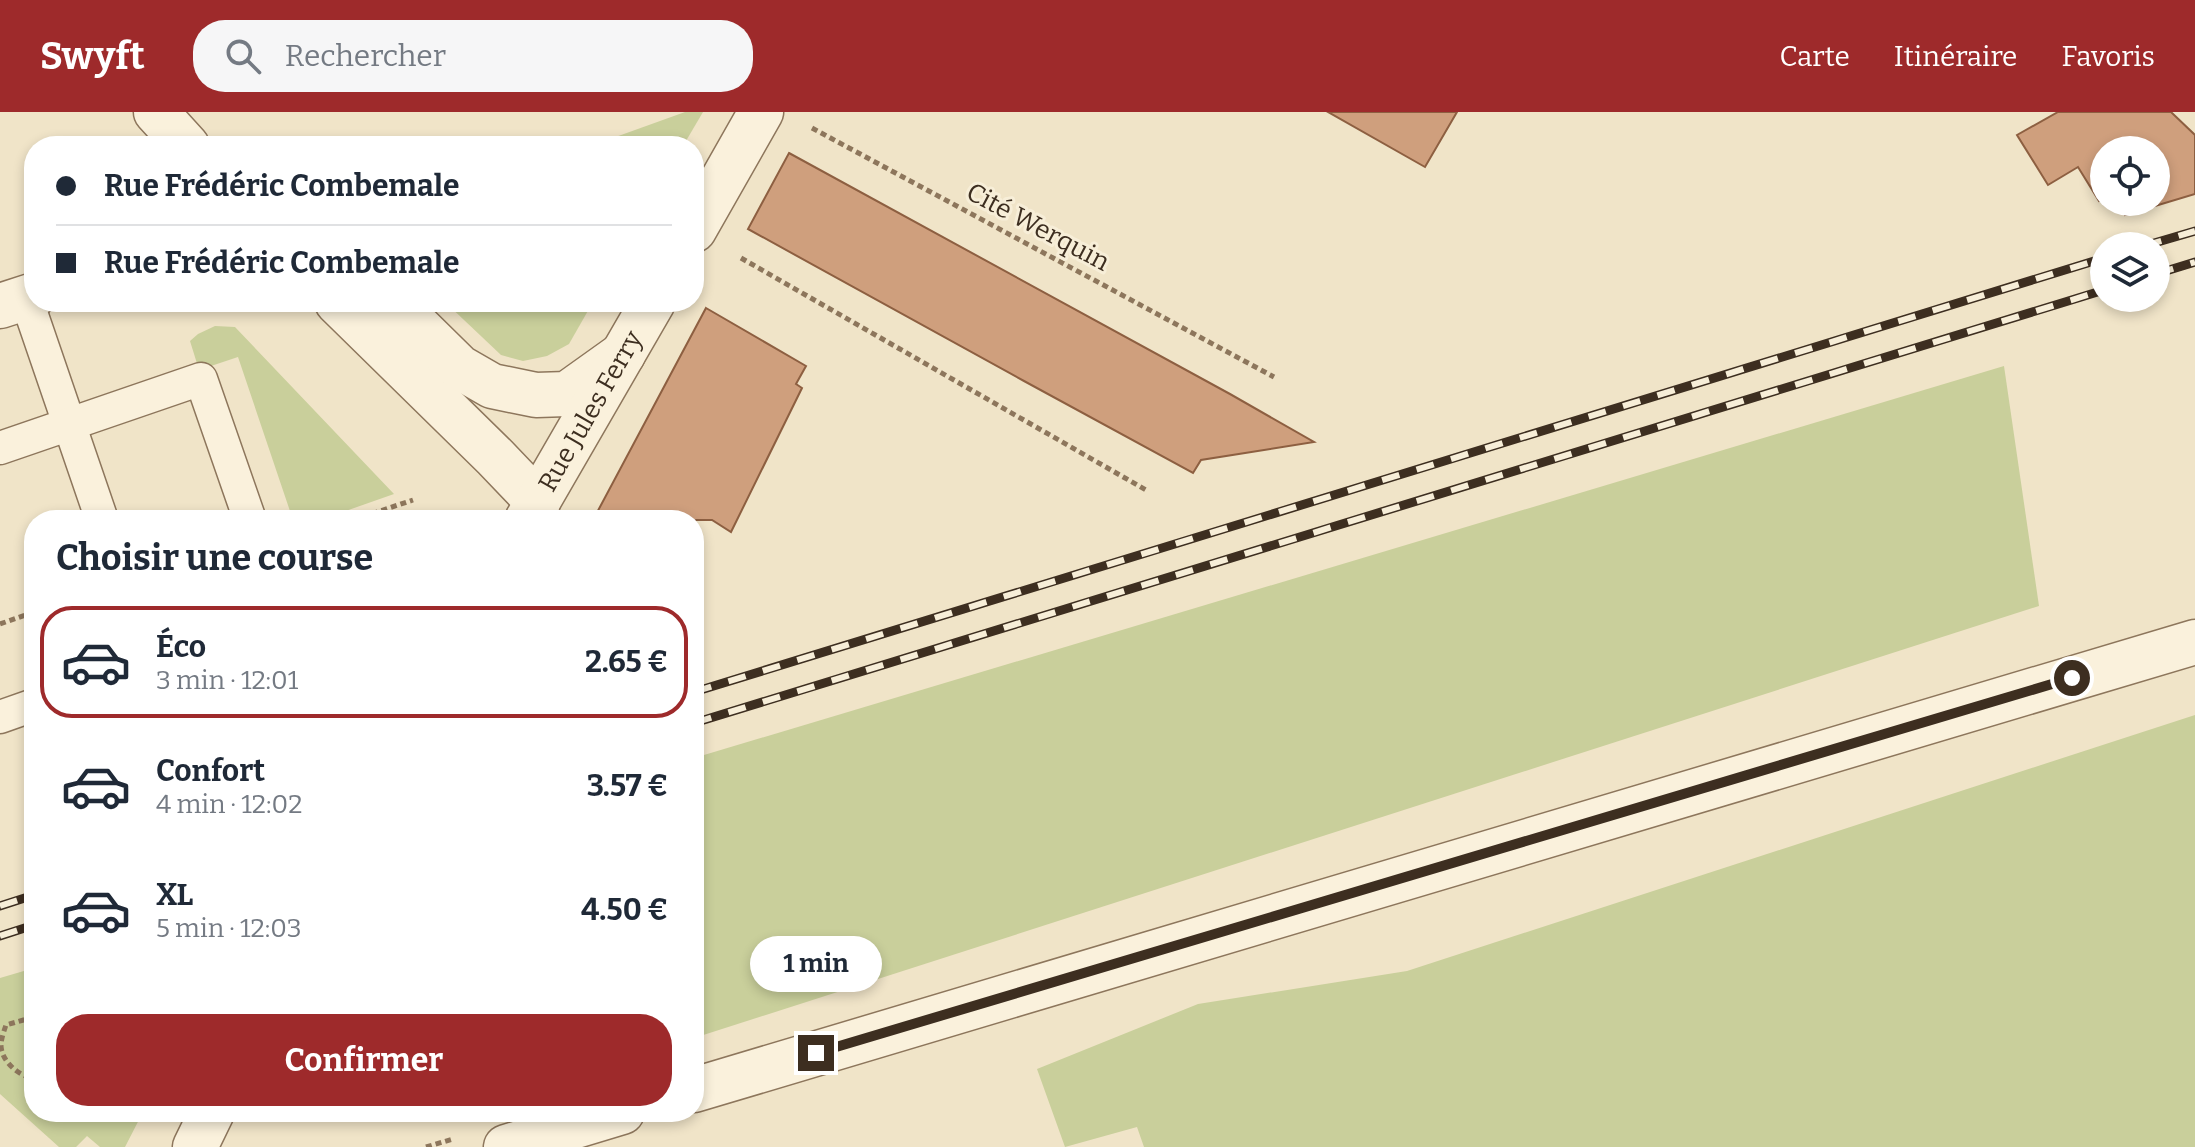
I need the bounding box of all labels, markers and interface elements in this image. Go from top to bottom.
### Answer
search box [193,20,753,92]
text: Swyft [40,33,145,79]
icon: search [221,34,265,78]
text: Rechercher [285,38,446,74]
text: Carte [1780,40,1850,73]
text: Itinéraire [1894,40,2017,73]
text: Favoris [2061,40,2155,73]
map controls [2090,136,2170,312]
button: locate [2090,136,2170,216]
text: Rue Frédéric Combemale [104,168,460,204]
street label: Cité Werquin [961,176,1115,278]
button: layers [2090,232,2170,312]
text: Rue Frédéric Combemale [104,245,460,281]
street label: Rue Jules Ferry [531,325,649,497]
text: Choisir une course [56,536,373,580]
icon: car [60,626,132,698]
text: Éco [156,629,206,665]
text: 2.65 € [585,644,668,680]
route start [2054,660,2090,696]
text: 3 min · 12:01 [156,665,298,696]
icon: car [60,750,132,822]
text: Confort [156,753,265,789]
text: 3.57 € [587,768,668,804]
text: 4 min · 12:02 [156,789,302,820]
icon: car [60,874,132,946]
text: XL [156,877,193,913]
text: 4.50 € [581,892,668,928]
text: 5 min · 12:03 [156,913,302,944]
callout: 1 min [750,937,882,993]
text: 1 min [783,948,849,979]
button: Confirmer [56,1014,672,1106]
route end [798,1035,834,1071]

